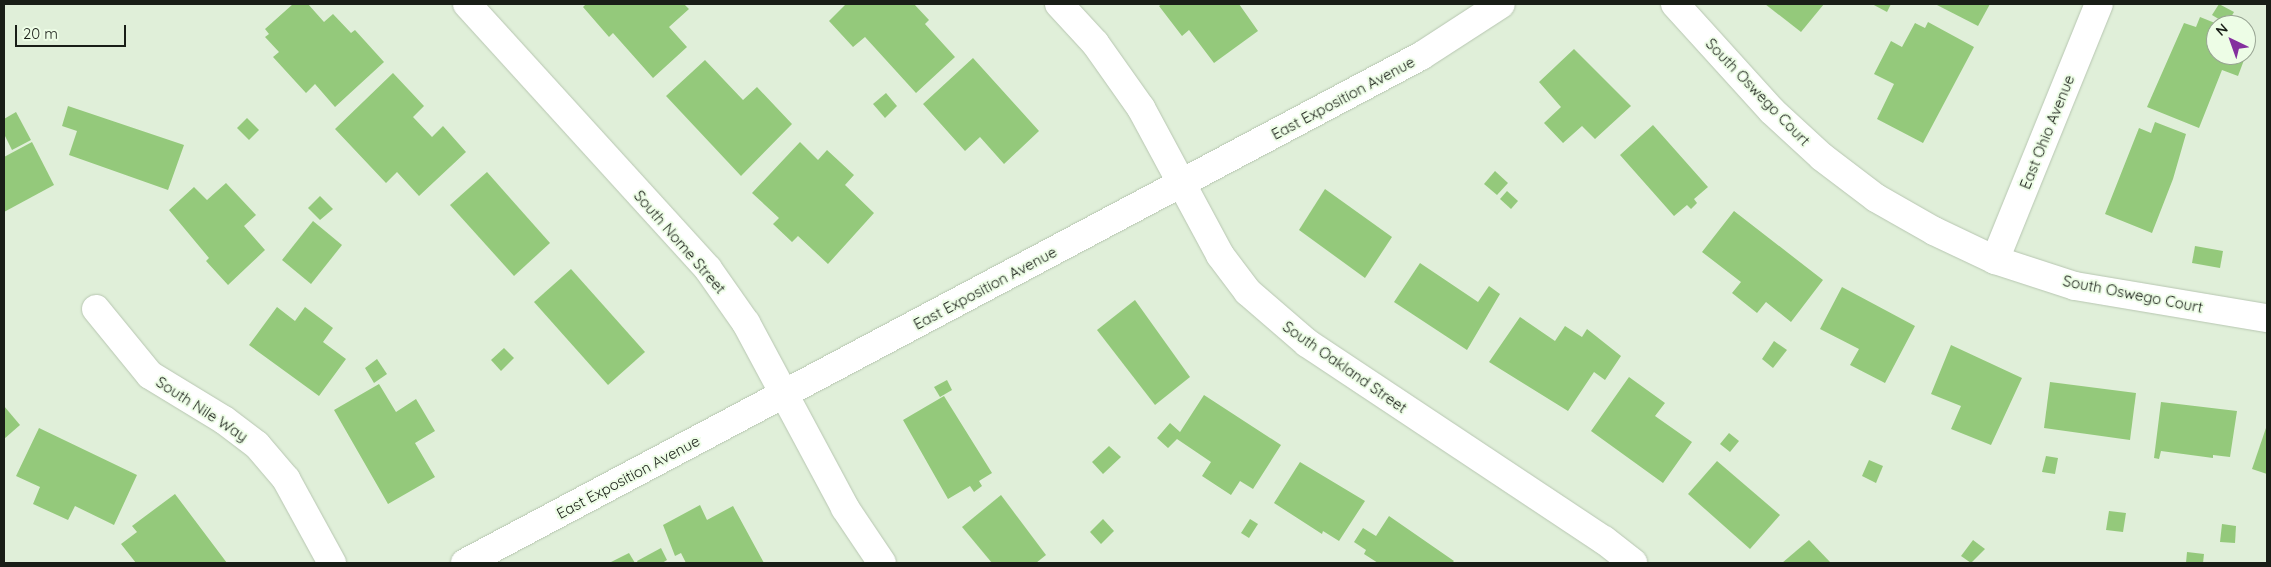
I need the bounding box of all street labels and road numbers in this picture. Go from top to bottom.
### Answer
street label: South Oswego Court [1702,35,1814,149]
street label: East Exposition Avenue [1268,53,1418,143]
street label: East Ohio Avenue [2016,72,2078,192]
street label: South Nome Street [630,187,730,297]
street label: East Exposition Avenue [910,243,1060,333]
street label: South Oswego Court [2061,272,2205,316]
street label: South Oakland Street [1279,317,1411,417]
street label: South Nile Way [153,373,251,445]
street label: East Exposition Avenue [553,432,703,522]

